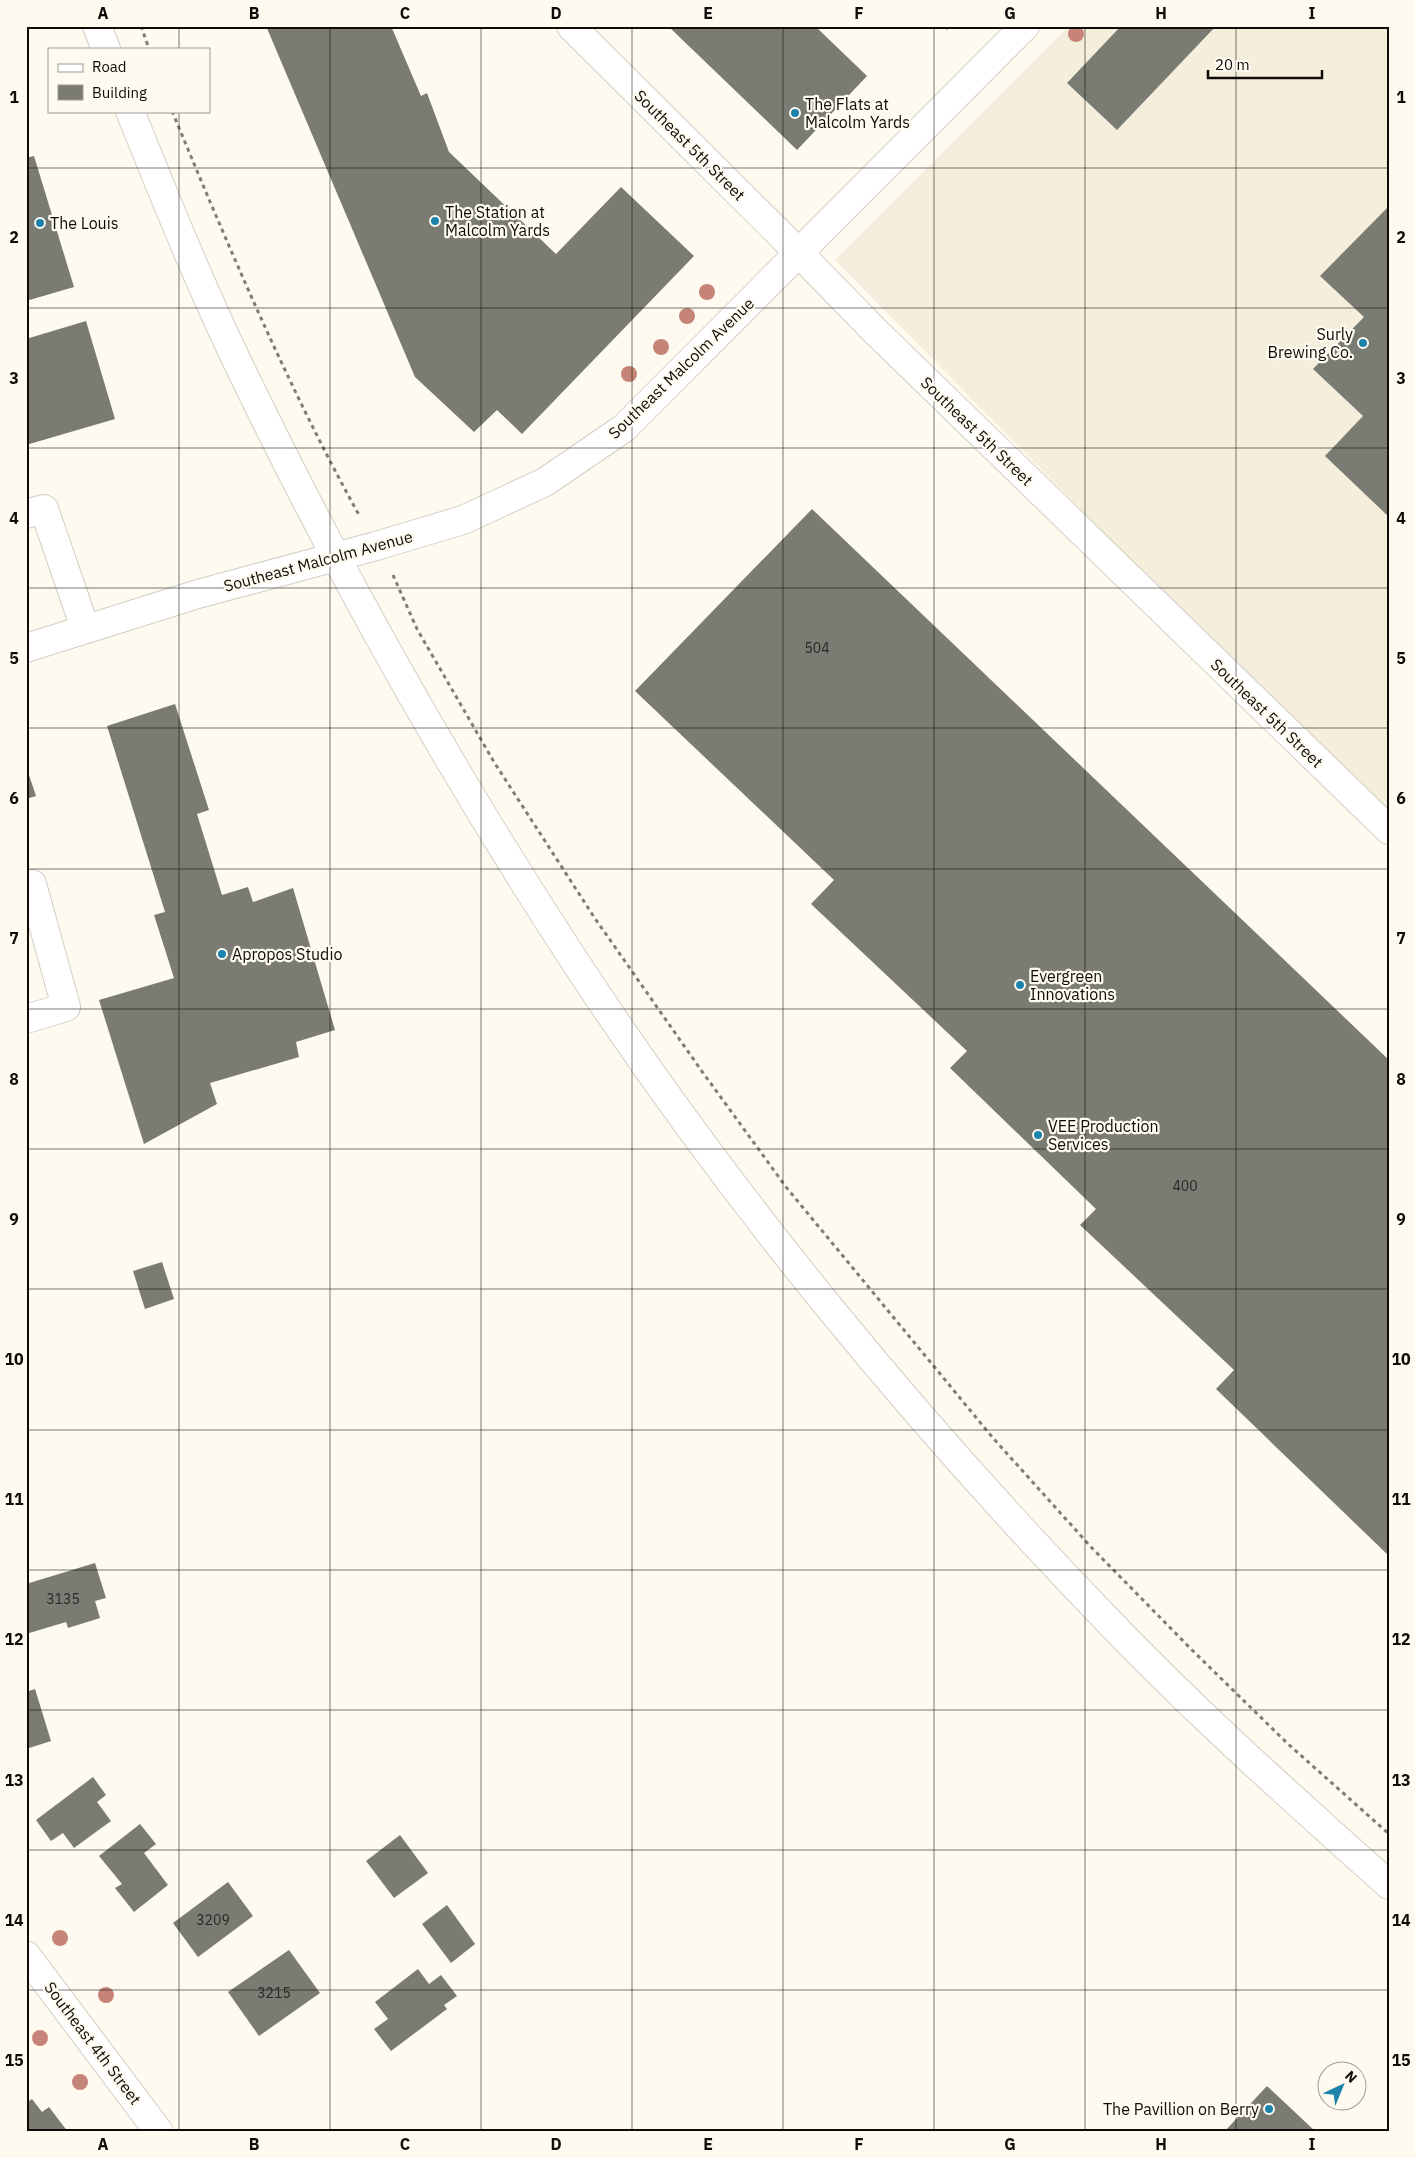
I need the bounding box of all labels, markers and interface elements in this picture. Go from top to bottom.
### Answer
text: A [98,3,109,23]
text: B [249,3,260,23]
text: C [400,3,410,23]
text: D [550,3,562,23]
text: E [703,3,713,23]
text: F [854,3,864,23]
text: G [1004,3,1016,23]
text: H [1155,3,1167,23]
text: I [1309,3,1316,23]
legend [48,48,210,112]
scale bar [1208,48,1321,80]
text: 20 m [1215,55,1250,74]
text: Road [92,57,127,76]
text: Building [92,83,147,102]
street label: Southeast 5th Street [630,85,750,205]
text: 1 [9,87,19,107]
text: 1 [1396,87,1406,107]
place label: The Flats at Malcolm Yards [805,94,910,132]
marker: The Flats at Malcolm Yards [789,107,801,119]
place label: The Station at Malcolm Yards [445,202,550,240]
place label: The Louis [50,213,119,233]
marker: The Station at Malcolm Yards [429,215,441,227]
marker: The Louis [34,217,46,229]
text: 2 [9,227,19,247]
text: 2 [1396,227,1406,247]
street label: Southeast Malcolm Avenue [604,293,758,443]
place label: Surly Brewing Co. [1268,324,1353,362]
marker: Surly Brewing Co. [1357,337,1369,349]
text: 3 [9,368,19,388]
text: 3 [1396,368,1406,388]
street label: Southeast 5th Street [917,372,1037,490]
text: 4 [9,508,19,528]
text: 4 [1396,508,1406,528]
street label: Southeast Malcolm Avenue [221,526,415,596]
house number: 504 [804,639,830,657]
text: 5 [9,648,19,668]
text: 5 [1396,648,1406,668]
street label: Southeast 5th Street [1207,654,1327,772]
text: 6 [9,788,19,808]
text: 6 [1396,788,1406,808]
text: 7 [9,928,19,948]
text: 7 [1396,928,1406,948]
place label: Apropos Studio [232,944,342,964]
marker: Apropos Studio [216,948,228,960]
place label: Evergreen Innovations [1030,966,1115,1004]
marker: Evergreen Innovations [1014,979,1026,991]
text: 8 [9,1069,19,1089]
text: 8 [1396,1069,1406,1089]
place label: VEE Production Services [1048,1116,1159,1154]
marker: VEE Production Services [1032,1129,1044,1141]
house number: 400 [1172,1177,1198,1195]
text: 9 [9,1209,19,1229]
text: 9 [1396,1209,1406,1229]
text: 10 [4,1349,24,1369]
text: 10 [1391,1349,1411,1369]
text: 11 [4,1489,24,1509]
text: 11 [1391,1489,1411,1509]
house number: 3135 [46,1590,80,1608]
text: 12 [4,1629,24,1649]
text: 12 [1391,1629,1411,1649]
text: 13 [4,1770,24,1790]
text: 13 [1391,1770,1411,1790]
text: 14 [4,1910,24,1930]
text: 14 [1391,1910,1411,1930]
house number: 3209 [196,1911,230,1929]
street label: Southeast 4th Street [40,1978,146,2108]
house number: 3215 [257,1984,291,2002]
text: 15 [4,2050,24,2070]
text: 15 [1391,2050,1411,2070]
north arrow [1318,2060,1368,2110]
text: N [1341,2067,1361,2087]
place label: The Pavillion on Berry [1103,2099,1259,2119]
marker: The Pavillion on Berry [1263,2103,1275,2115]
text: A [98,2134,109,2154]
text: B [249,2134,260,2154]
text: C [400,2134,410,2154]
text: D [550,2134,562,2154]
text: E [703,2134,713,2154]
text: F [854,2134,864,2154]
text: G [1004,2134,1016,2154]
text: H [1155,2134,1167,2154]
text: I [1309,2134,1316,2154]

